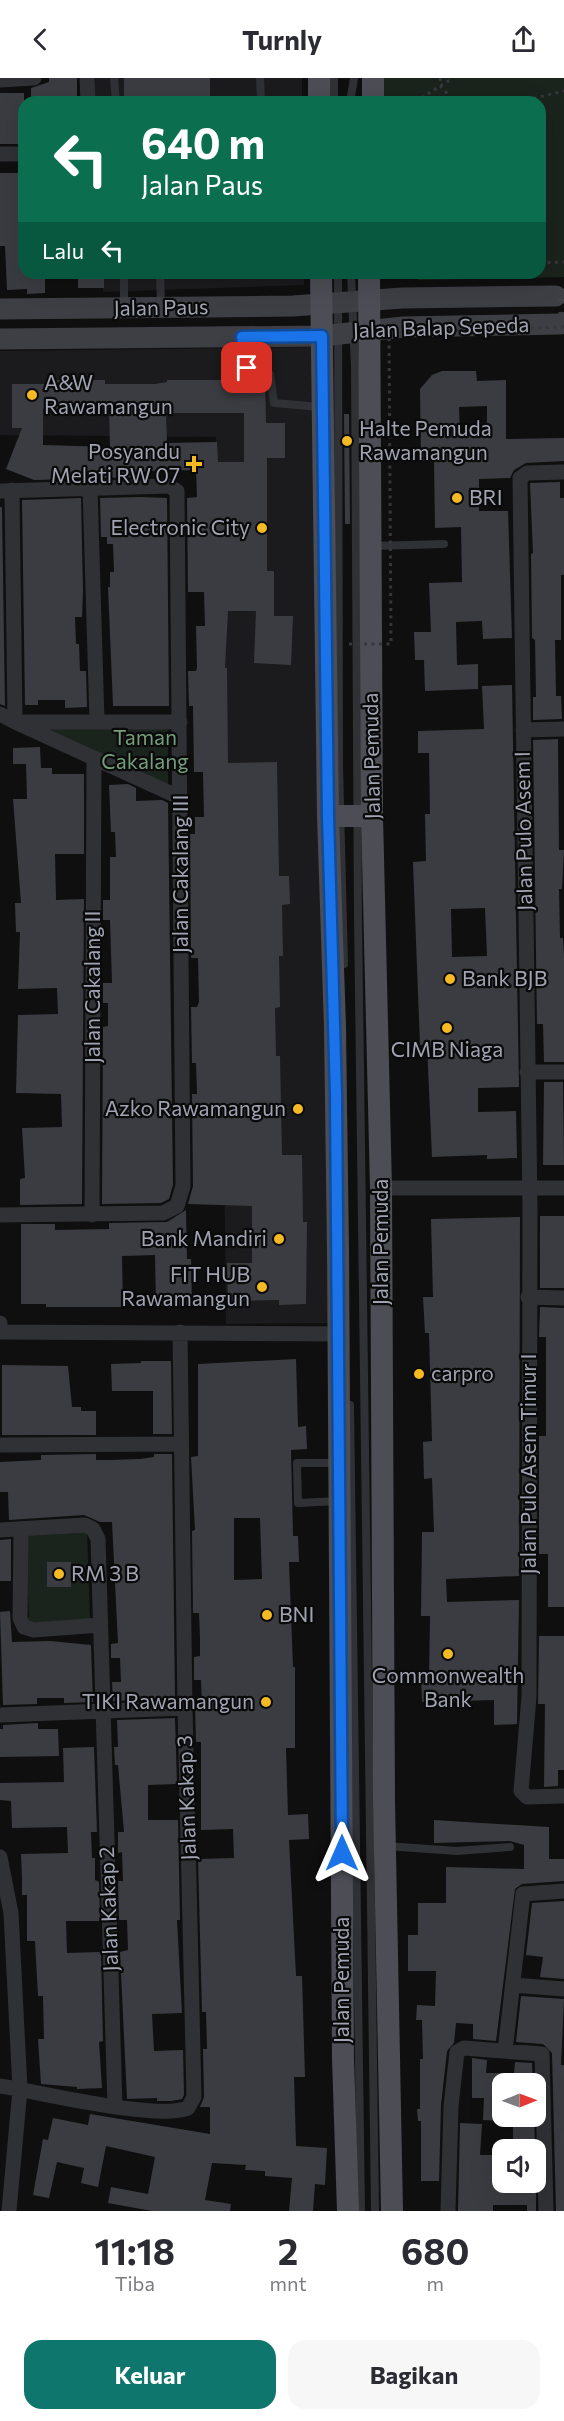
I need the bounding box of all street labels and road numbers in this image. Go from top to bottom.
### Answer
street label: Jalan Paus [113,293,209,320]
street label: Jalan Balap Sepeda [352,311,530,342]
street label: Jalan Pemuda [357,693,384,820]
street label: Jalan Pulo Asem I [509,751,536,911]
street label: Jalan Cakalang III [167,795,192,953]
street label: Jalan Cakalang II [79,911,104,1063]
street label: Jalan Pemuda [367,1179,392,1305]
street label: Jalan Pulo Asem Timur I [515,1354,540,1574]
street label: Jalan Kakap 3 [171,1735,200,1861]
street label: Jalan Kakap 2 [93,1846,122,1972]
street label: Jalan Pemuda [328,1917,353,2043]

